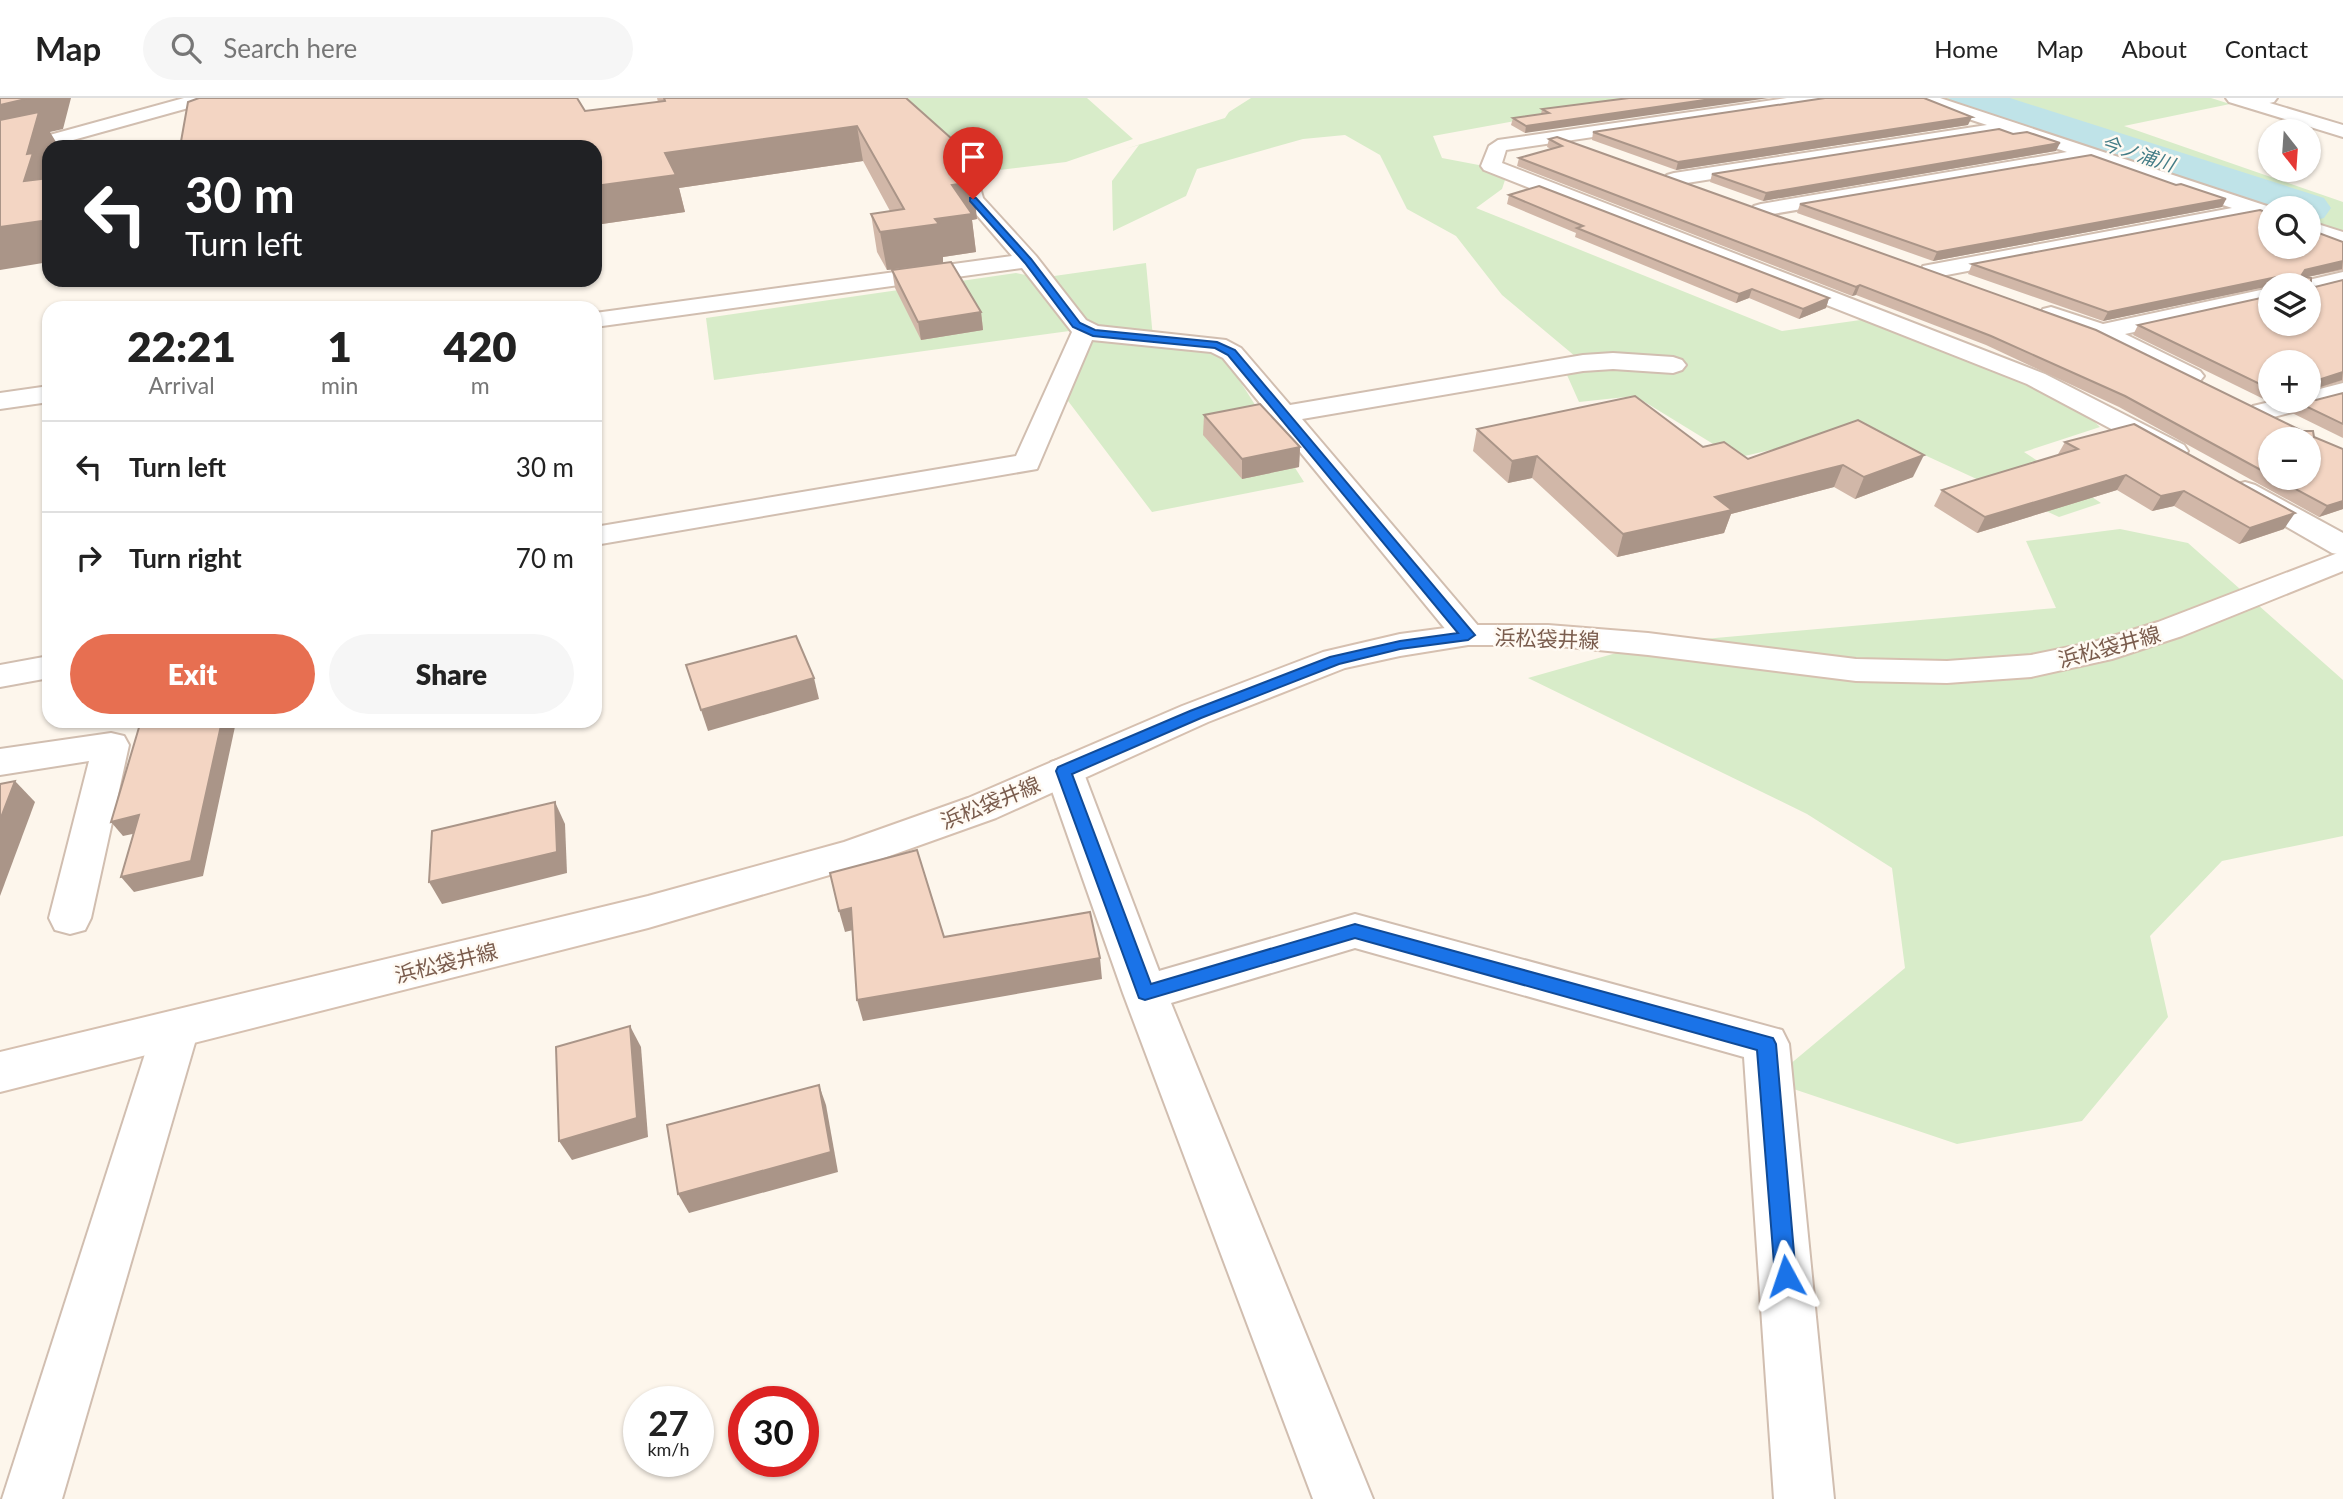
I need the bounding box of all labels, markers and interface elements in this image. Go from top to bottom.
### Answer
search box [143,17,633,80]
text: Map [35,28,101,68]
icon: search [167,29,205,67]
text: Search here [223,32,357,64]
text: Home [1934,34,1998,63]
text: Map [2036,34,2084,63]
text: About [2122,34,2187,63]
text: Contact [2225,34,2308,63]
north arrow [2258,119,2320,182]
map controls [2258,119,2321,490]
pin [943,127,1003,199]
water label: 今ノ浦川 [2098,130,2180,176]
icon: arrive [954,138,992,176]
text: 30 m [185,165,295,223]
icon: left [70,168,161,259]
button: search [2258,196,2321,259]
text: Turn left [185,224,302,263]
button: layers [2258,273,2321,336]
text: 22:21 [127,321,236,371]
text: 1 [328,321,352,371]
text: 420 [444,321,517,371]
button: + [2258,350,2321,413]
text: Arrival [148,371,215,399]
text: min [321,371,358,399]
text: m [471,371,490,399]
button: − [2258,427,2321,490]
icon: left [70,448,108,486]
text: Turn left [129,451,226,483]
text: 30 m [516,451,574,483]
icon: right [70,539,108,577]
text: Turn right [129,542,242,574]
text: 70 m [516,542,574,574]
street label: 浜松袋井線 [2055,620,2163,672]
street label: 浜松袋井線 [1494,624,1600,652]
button: Exit [70,634,315,714]
button: Share [329,634,574,714]
street label: 浜松袋井線 [937,771,1043,833]
street label: 浜松袋井線 [392,937,500,987]
position arrow [1749,1239,1823,1313]
speed limit sign: 30 [728,1386,819,1477]
text: 27 [648,1401,689,1443]
text: km/h [647,1438,690,1460]

